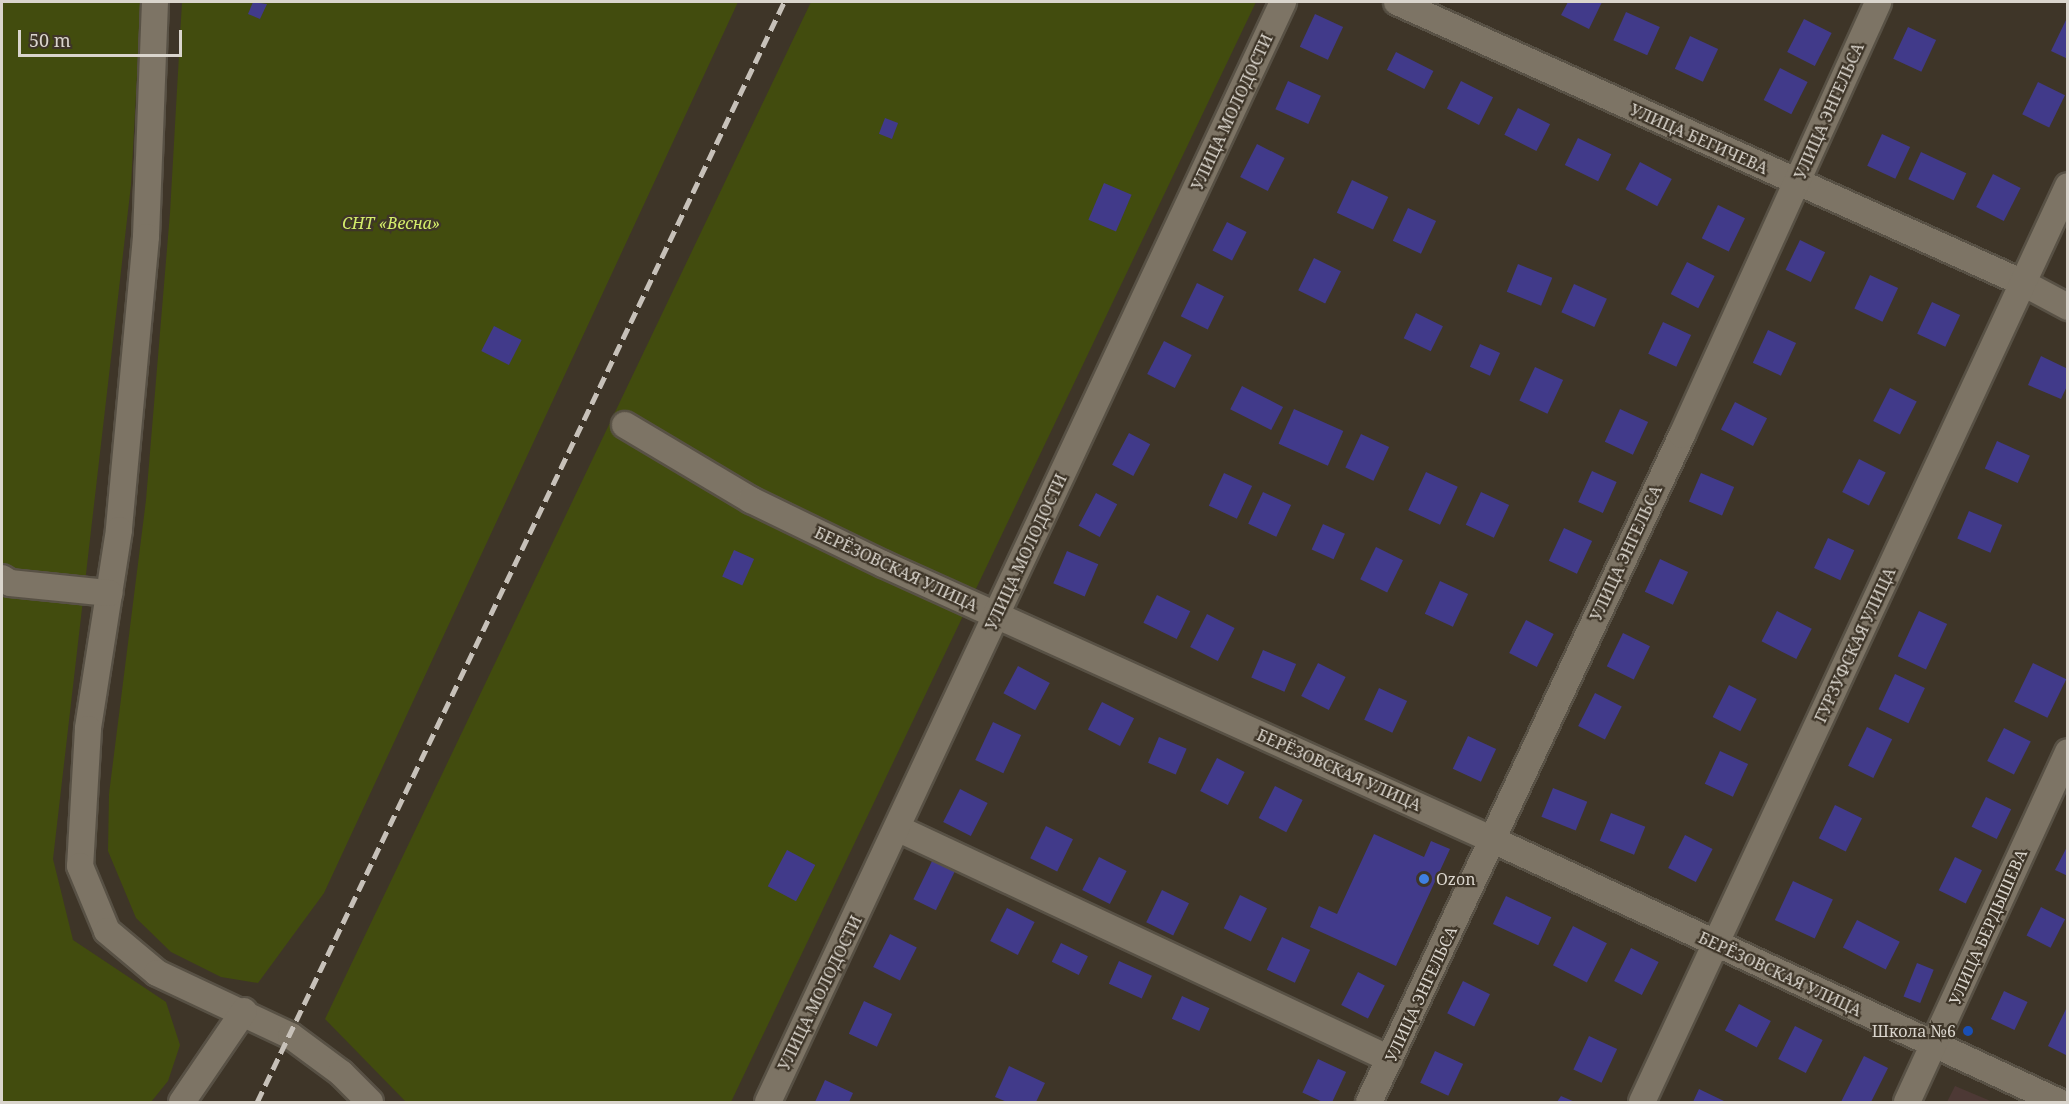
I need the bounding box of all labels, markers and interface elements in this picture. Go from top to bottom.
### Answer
scale bar [21,18,184,56]
text: 50 m [29,28,71,52]
street label: УЛИЦА МОЛОДОСТИ [1187,31,1277,193]
street label: УЛИЦА ЭНГЕЛЬСА [1790,40,1868,182]
street label: УЛИЦА БЕГИЧЕВА [1627,100,1771,178]
park label: СНТ «Весна» [342,213,440,233]
street label: УЛИЦА МОЛОДОСТИ [981,471,1071,633]
street label: УЛИЦА ЭНГЕЛЬСА [1586,482,1666,624]
street label: БЕРЁЗОВСКАЯ УЛИЦА [811,523,981,615]
street label: ГУРЗУФСКАЯ УЛИЦА [1811,564,1899,726]
street label: БЕРЁЗОВСКАЯ УЛИЦА [1254,725,1424,815]
street label: УЛИЦА БЕРДЫШЕВА [1945,846,2031,1008]
place label: Ozon [1436,869,1476,889]
marker: Ozon [1417,872,1431,886]
street label: УЛИЦА МОЛОДОСТИ [774,912,866,1074]
street label: УЛИЦА ЭНГЕЛЬСА [1381,923,1461,1065]
street label: БЕРЁЗОВСКАЯ УЛИЦА [1695,928,1865,1020]
place label: Школа №6 [1872,1021,1956,1041]
marker: Школа №6 [1961,1024,1975,1038]

